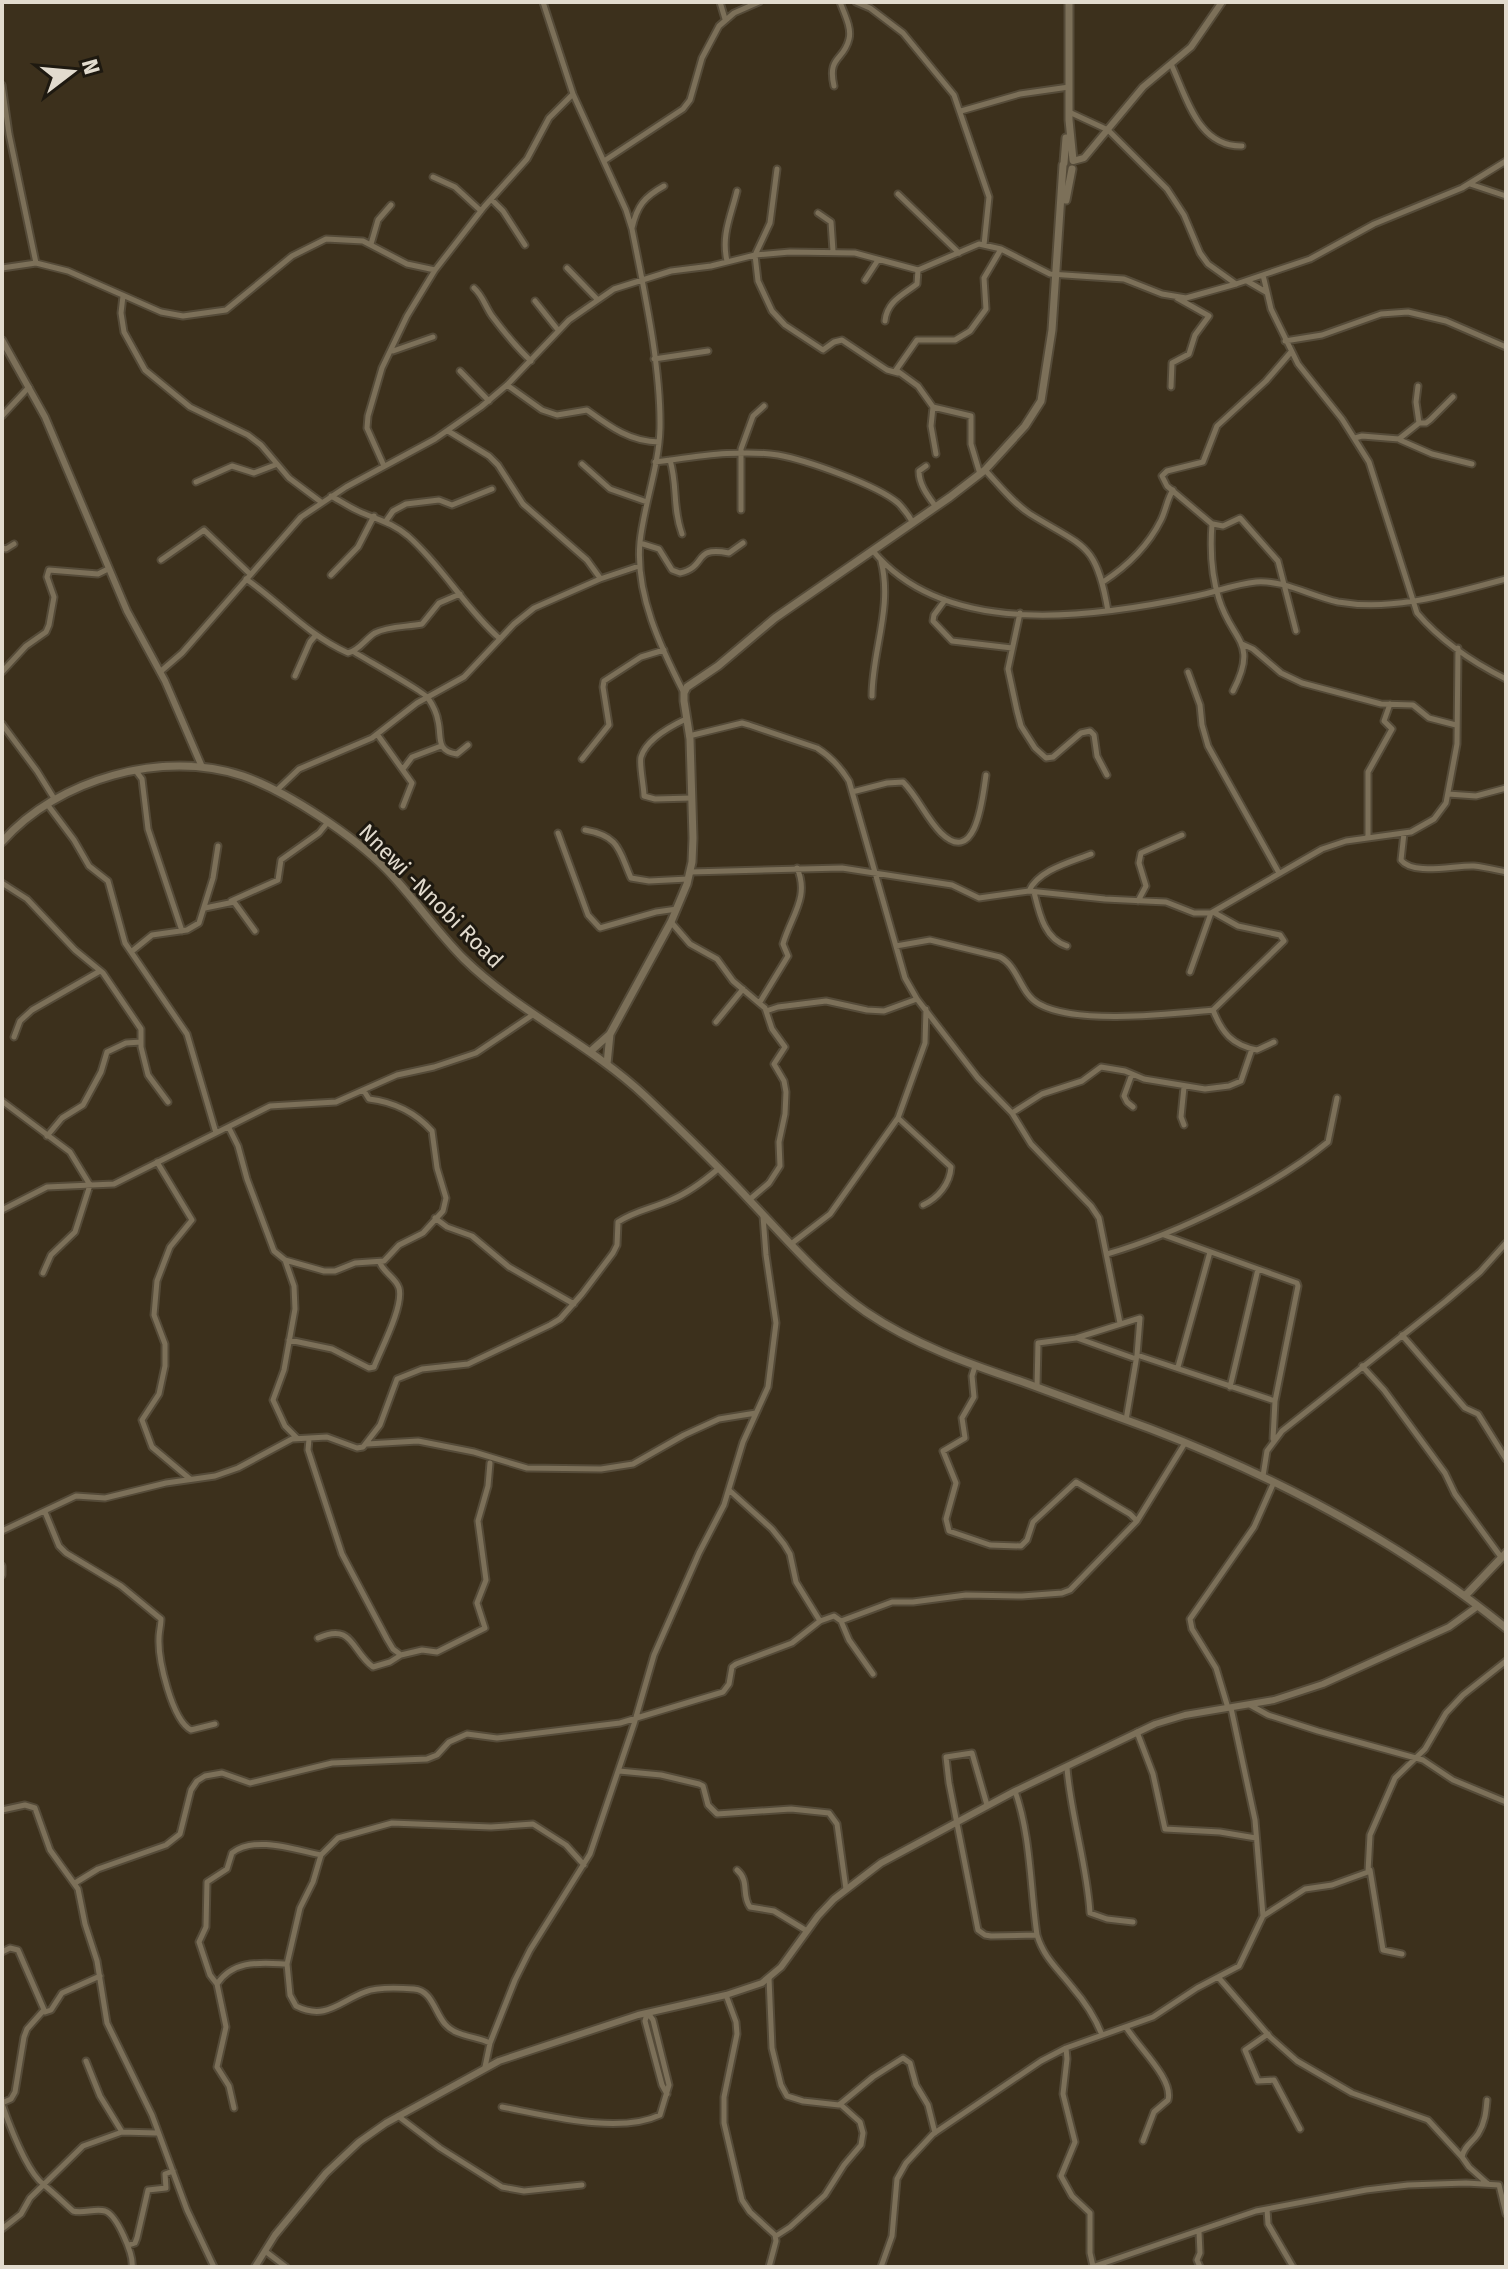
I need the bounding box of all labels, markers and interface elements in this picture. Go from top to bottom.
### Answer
north arrow [32,32,112,112]
text: N [76,56,106,77]
street label: Nnewi -Nnobi Road [353,818,509,974]

